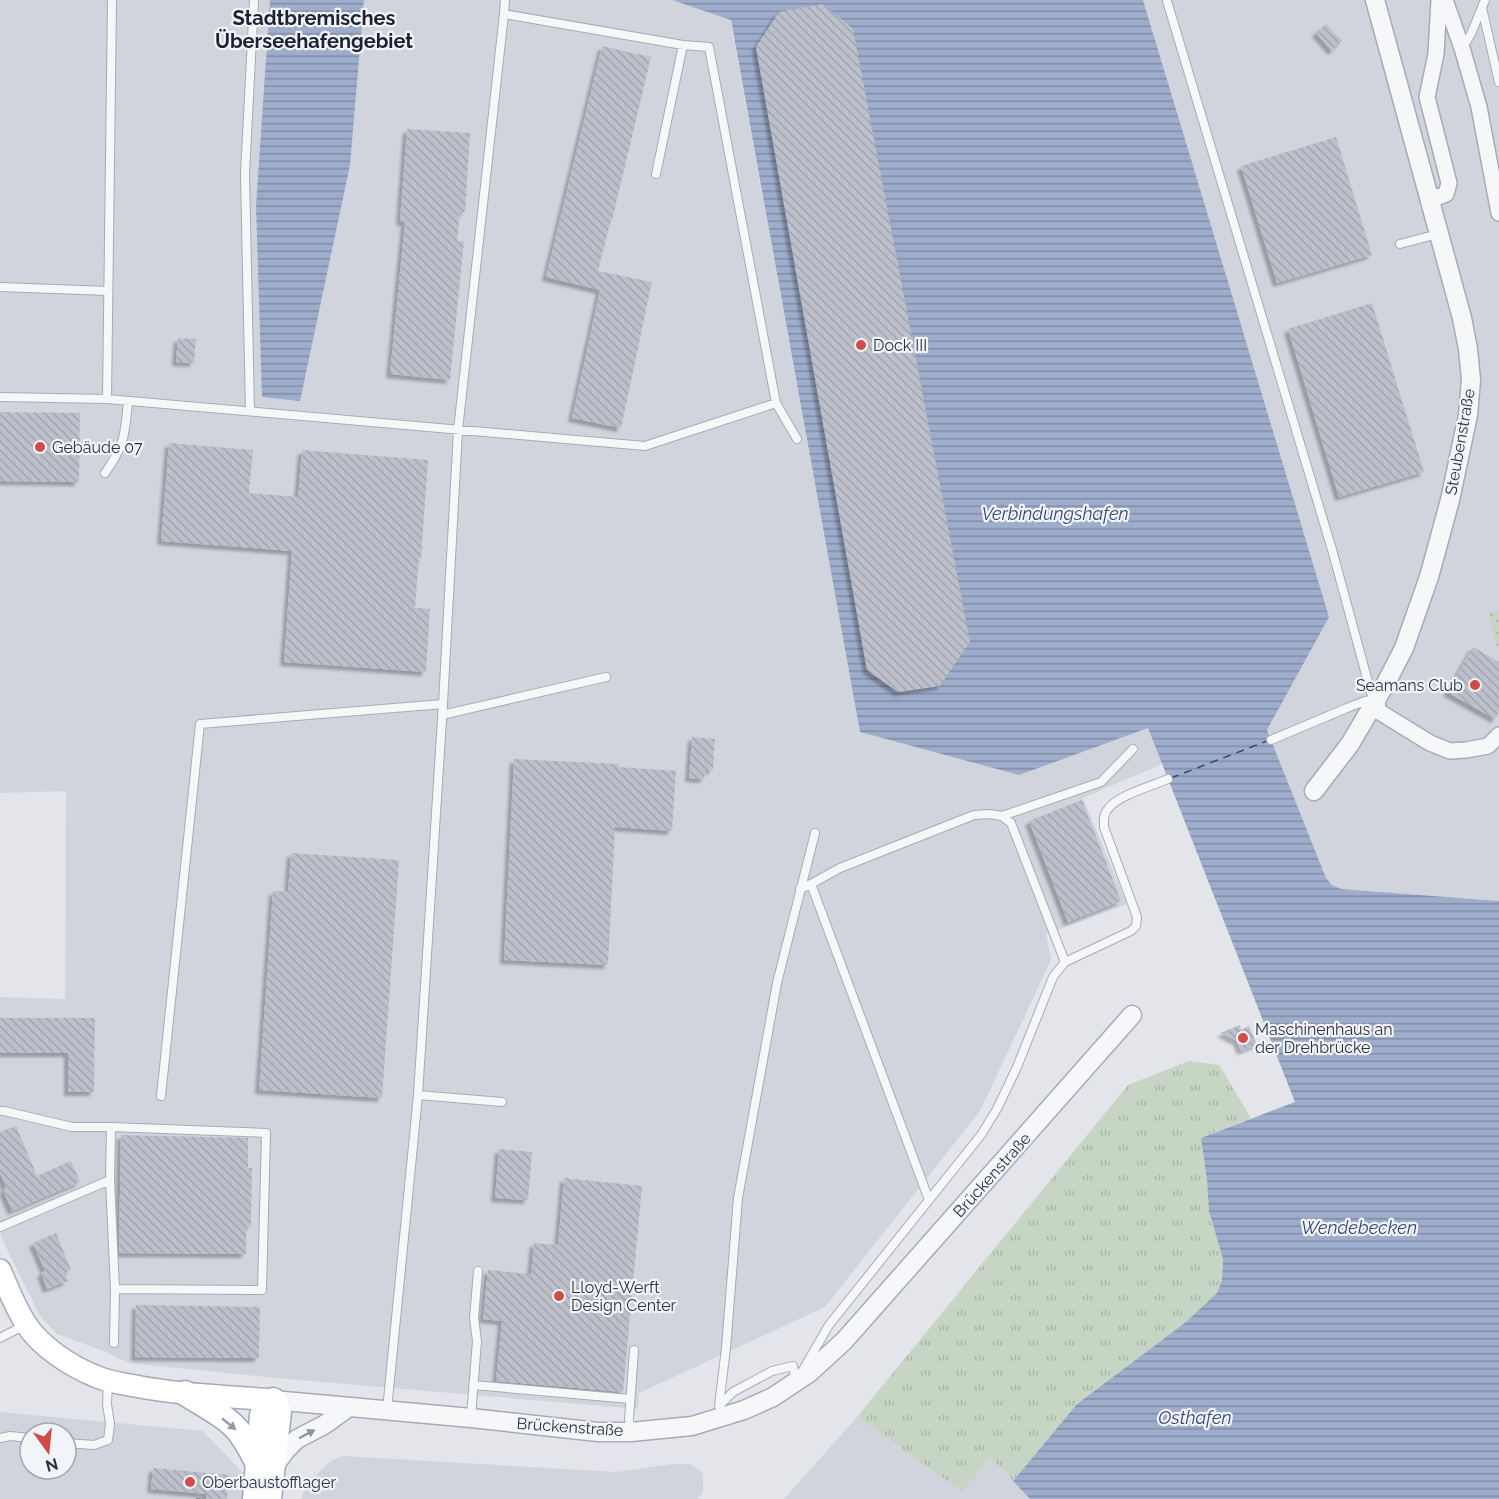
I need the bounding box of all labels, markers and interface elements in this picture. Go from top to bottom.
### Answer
district label: Stadtbremisches Überseehafengebiet [215,6,413,53]
place label: Dock III [873,336,927,355]
marker: Dock III [854,338,868,352]
street label: Steubenstraße [1441,387,1479,497]
place label: Gebäude 07 [52,438,143,457]
marker: Gebäude 07 [33,440,47,454]
water label: Verbindungshafen [981,503,1129,524]
place label: Seamans Club [1356,676,1463,695]
marker: Seamans Club [1468,678,1482,692]
place label: Maschinenhaus an der Drehbrücke [1255,1020,1392,1057]
marker: Maschinenhaus an der Drehbrücke [1236,1031,1250,1045]
street label: Brückenstraße [949,1129,1035,1221]
water label: Wendebecken [1301,1217,1417,1238]
place label: Lloyd-Werft Design Center [571,1278,677,1315]
marker: Lloyd-Werft Design Center [552,1289,566,1303]
water label: Osthafen [1158,1407,1232,1428]
street label: Brückenstraße [516,1414,624,1440]
one-way arrow [221,1417,237,1430]
north arrow [18,1421,78,1481]
one-way arrow [298,1429,315,1439]
text: N [43,1454,60,1476]
place label: Oberbaustofflager [202,1473,336,1492]
marker: Oberbaustofflager [183,1475,197,1489]

